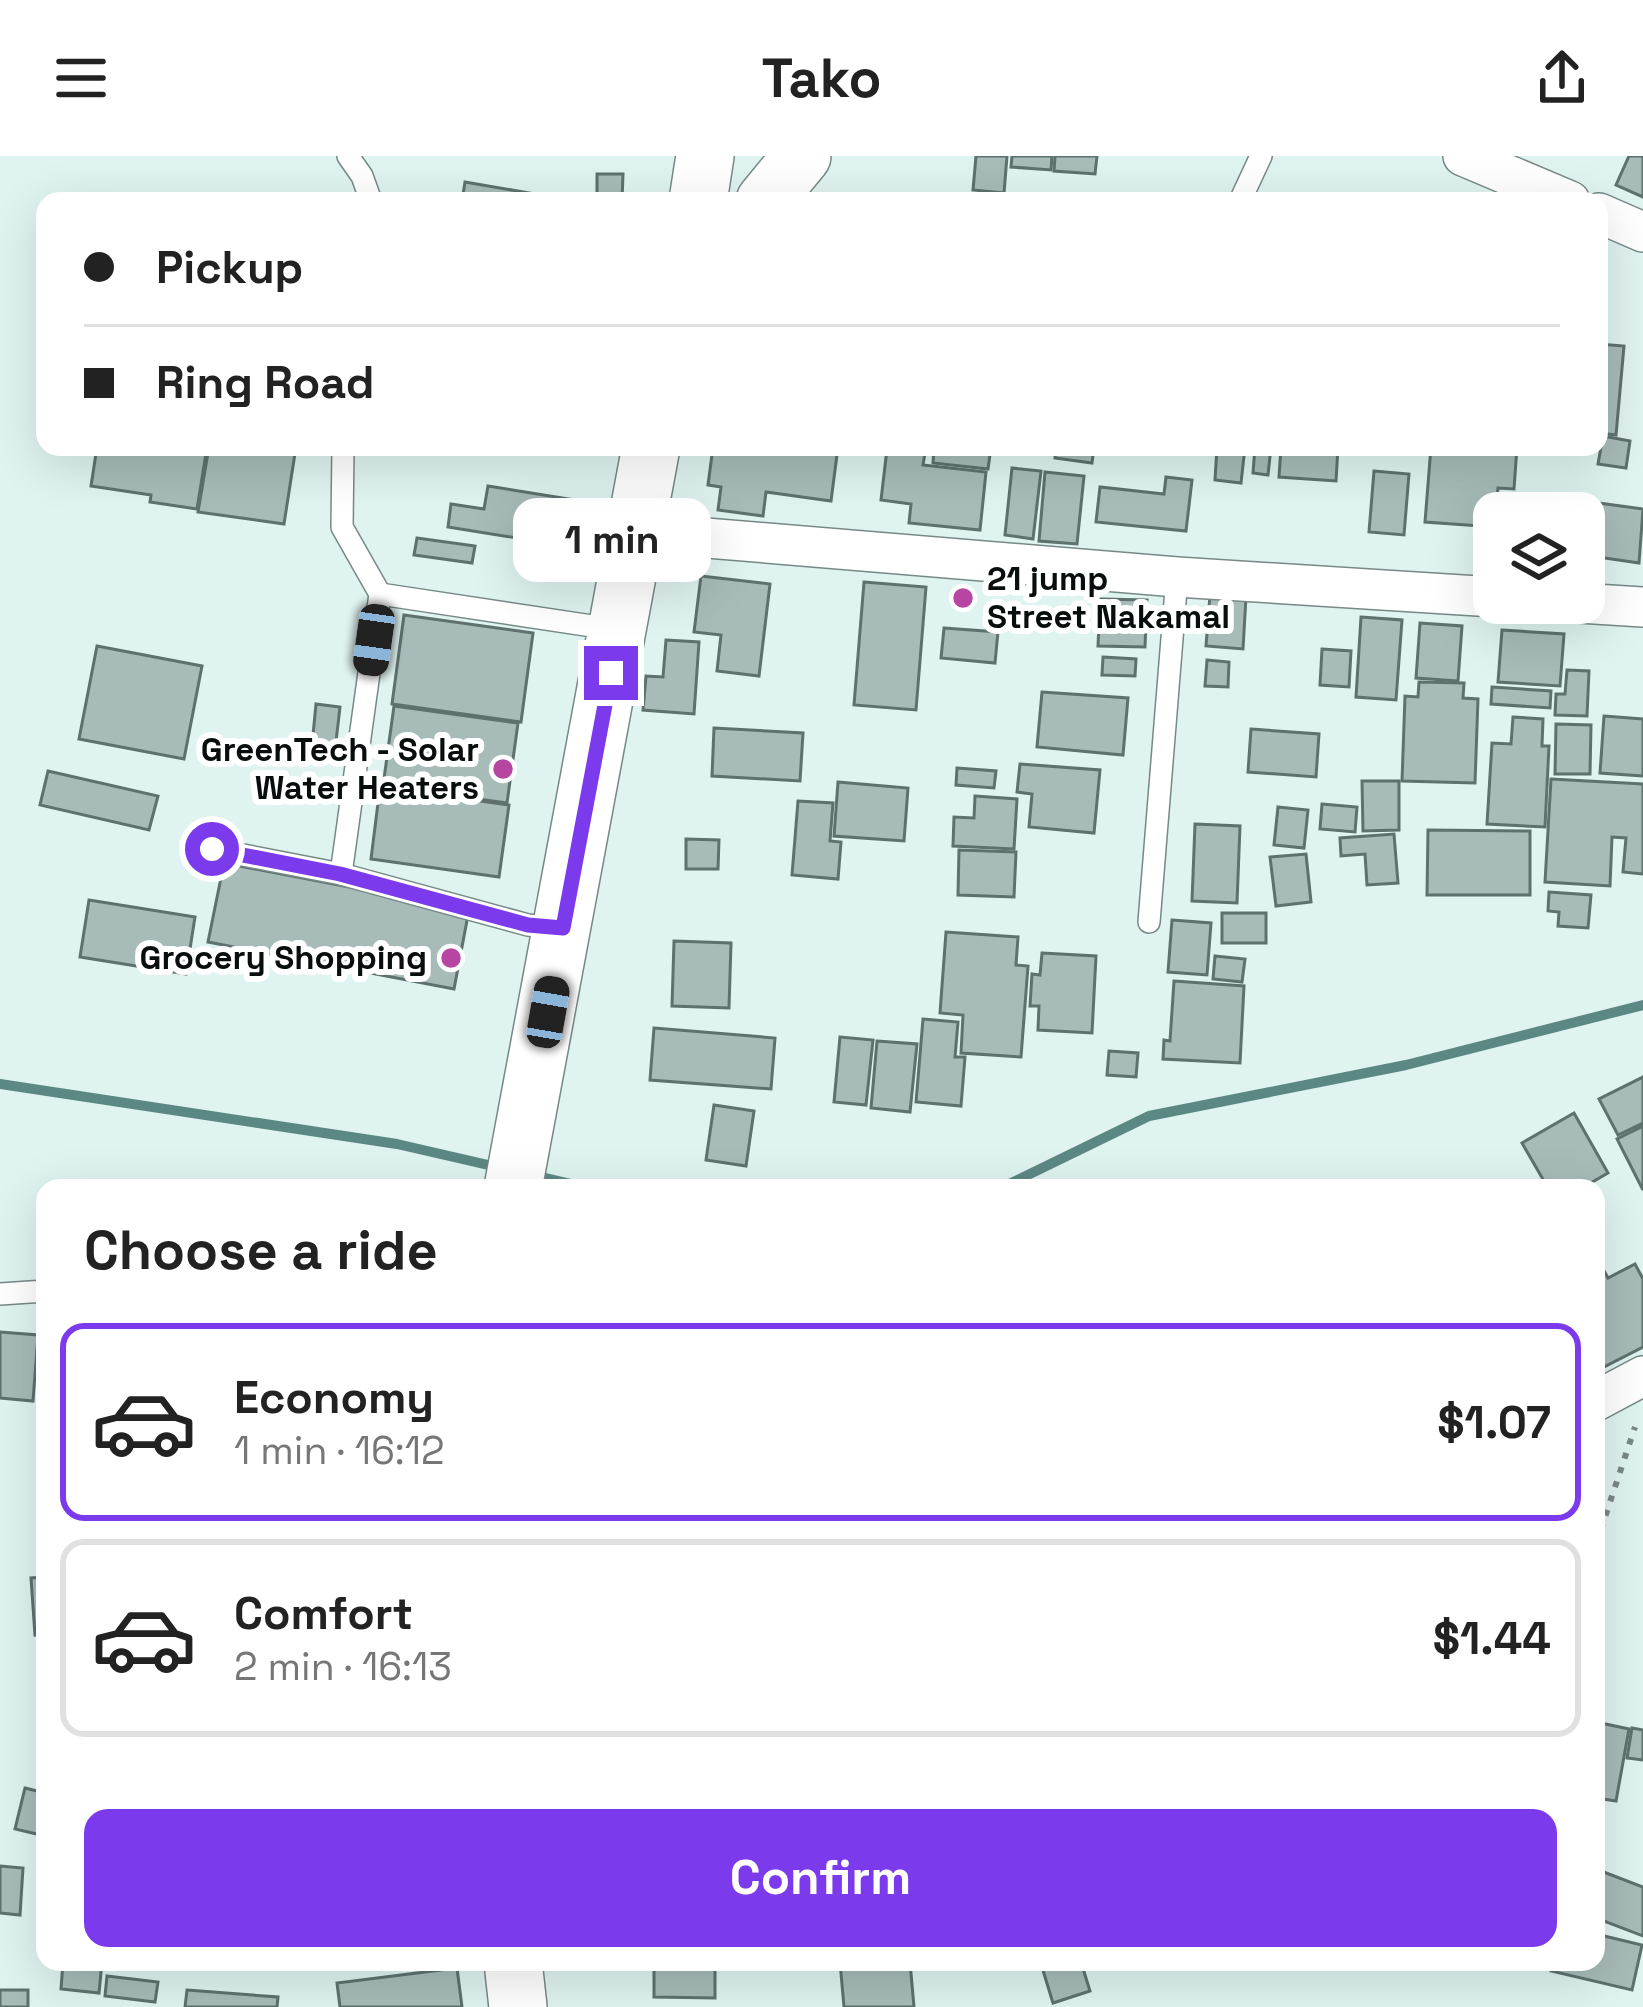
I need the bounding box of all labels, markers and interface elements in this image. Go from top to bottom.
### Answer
text: Tako [761,44,882,113]
icon: menu [48,45,114,111]
icon: share [1529,45,1595,111]
text: Pickup [156,239,303,296]
text: Ring Road [156,354,375,411]
map controls [1473,492,1605,624]
button: layers [1473,492,1605,624]
callout: 1 min [512,499,710,583]
text: 1 min [564,515,660,564]
place label: 21 jump Street Nakamal [987,558,1230,638]
marker: 21 jump Street Nakamal [950,585,976,611]
car [351,602,397,678]
route end [584,646,638,700]
place label: GreenTech - Solar Water Heaters [201,729,479,809]
marker: GreenTech - Solar Water Heaters [490,756,516,782]
route start [185,822,239,876]
place label: Grocery Shopping [140,937,427,979]
marker: Grocery Shopping [438,945,464,971]
car [524,973,572,1051]
text: Choose a ride [84,1216,438,1285]
icon: car [90,1368,198,1476]
text: Economy [234,1369,434,1426]
text: $1.07 [1437,1394,1551,1451]
text: 1 min · 16:12 [234,1426,445,1475]
icon: car [90,1584,198,1692]
text: Comfort [234,1585,413,1642]
text: $1.44 [1433,1610,1551,1667]
text: 2 min · 16:13 [234,1642,452,1691]
button: Confirm [84,1809,1557,1947]

